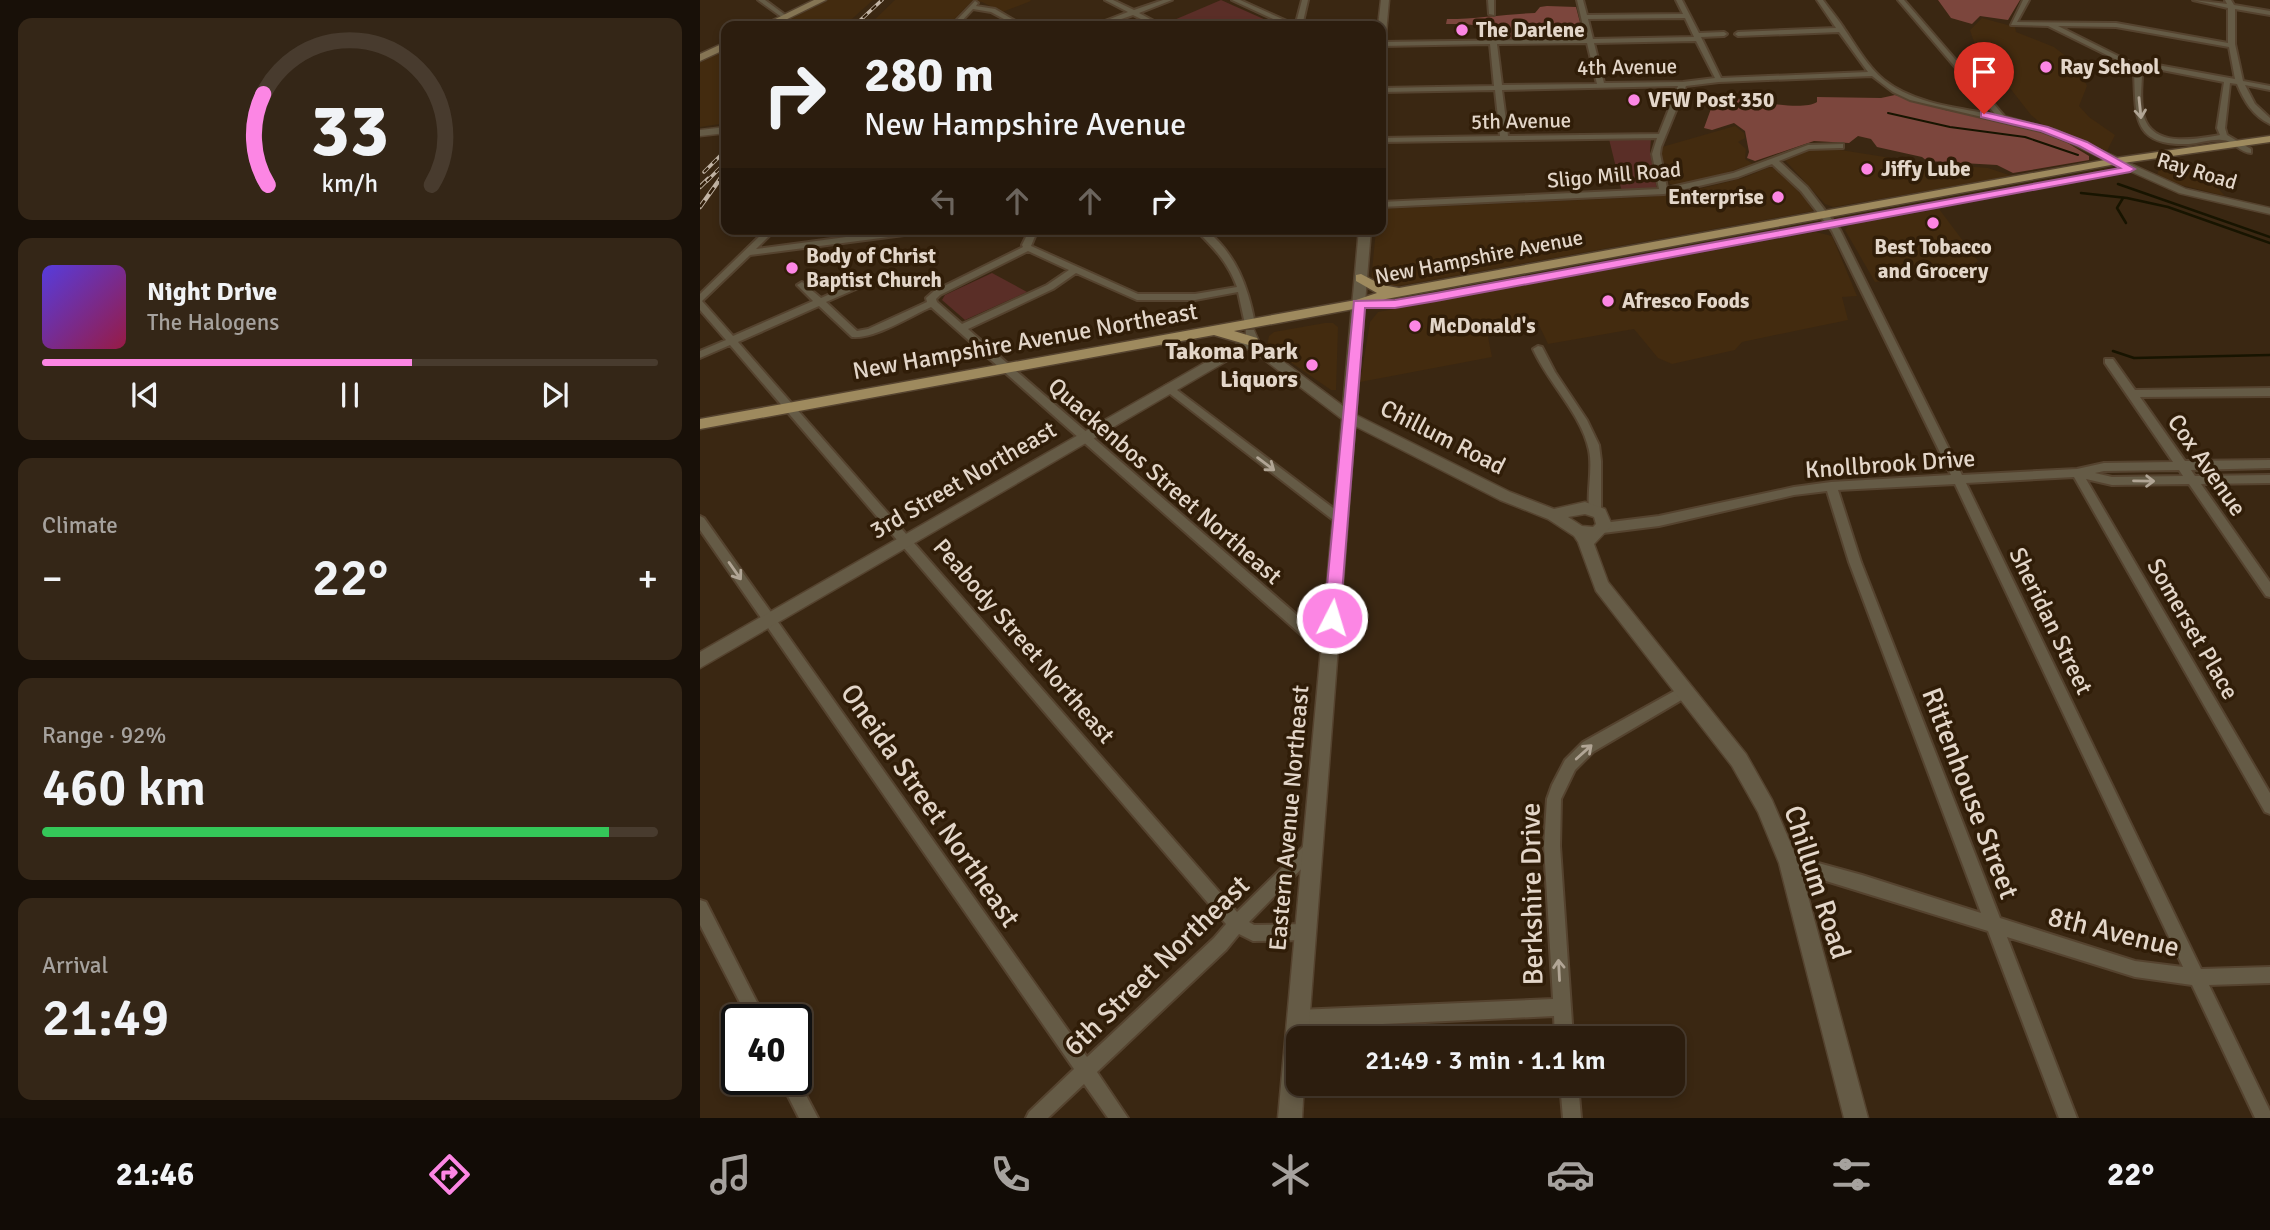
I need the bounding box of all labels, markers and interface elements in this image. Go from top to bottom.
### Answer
place label: The Darlene [1476,17,1585,43]
marker: The Darlene [1454,22,1470,38]
pin [1954,42,2014,114]
text: 280 m [864,45,994,105]
icon: right [749,49,840,140]
street label: 4th Avenue [1577,53,1677,81]
icon: arrive [1965,53,2003,91]
place label: Ray School [2060,54,2160,80]
marker: Ray School [2038,59,2054,75]
text: 33 [311,87,389,176]
place label: VFW Post 350 [1648,87,1774,113]
marker: VFW Post 350 [1626,92,1642,108]
one-way arrow [2134,96,2147,119]
text: New Hampshire Avenue [864,105,1186,144]
street label: 5th Avenue [1471,107,1571,135]
street label: Ray Road [2154,147,2240,195]
street label: Sligo Mill Road [1546,156,1682,194]
place label: Jiffy Lube [1881,156,1971,182]
marker: Jiffy Lube [1859,161,1875,177]
text: km/h [322,168,378,199]
icon: left [925,182,963,220]
icon: ahead [998,182,1036,220]
icon: ahead [1071,182,1109,220]
icon: right [1144,182,1182,220]
place label: Enterprise [1668,184,1764,210]
marker: Enterprise [1770,189,1786,205]
marker: Best Tobacco and Grocery [1925,215,1941,231]
street label: New Hampshire Avenue [1373,224,1585,290]
place label: Best Tobacco and Grocery [1874,234,1992,284]
place label: Body of Christ Baptist Church [806,243,942,293]
marker: Body of Christ Baptist Church [784,260,800,276]
text: Night Drive [147,276,277,308]
place label: Afresco Foods [1622,288,1749,314]
marker: Afresco Foods [1600,293,1616,309]
street label: New Hampshire Avenue Northeast [850,296,1200,386]
text: The Halogens [147,308,279,337]
place label: McDonald's [1429,313,1536,339]
marker: McDonald's [1407,318,1423,334]
place label: Takoma Park Liquors [1165,336,1298,394]
marker: Takoma Park Liquors [1304,357,1320,373]
street label: Quackenbos Street Northeast [1042,371,1288,591]
icon: previous [126,376,164,414]
icon: pause [331,376,369,414]
icon: next [536,376,574,414]
street label: Chillum Road [1375,393,1511,481]
street label: Cox Avenue [2161,408,2253,522]
street label: 3rd Street Northeast [865,414,1061,546]
street label: Knollbrook Drive [1804,443,1976,485]
one-way arrow [1257,456,1276,471]
one-way arrow [2133,474,2156,488]
text: Climate [42,511,118,540]
street label: Peabody Street Northeast [927,532,1121,750]
street label: Sheridan Street [2002,543,2100,699]
text: 22° [312,546,388,610]
street label: Somerset Place [2141,553,2245,705]
text: − [42,555,63,602]
text: + [637,555,658,602]
one-way arrow [728,561,742,580]
position arrow [1295,581,1369,655]
street label: Oneida Street Northeast [833,677,1027,934]
street label: Rittenhouse Street [1914,683,2026,904]
street label: Eastern Avenue Northeast [1262,684,1316,952]
text: Range · 92% [42,721,166,750]
one-way arrow [1575,744,1593,760]
text: 460 km [42,756,206,820]
street label: Chillum Road [1776,801,1858,963]
street label: Berkshire Drive [1513,802,1551,986]
street label: 6th Street Northeast [1057,868,1257,1063]
street label: 8th Avenue [2045,899,2183,965]
text: Arrival [42,951,108,980]
one-way arrow [1552,959,1565,981]
text: 21:49 [42,986,169,1050]
speed limit sign: 40 [721,1004,812,1095]
text: 21:49 · 3 min · 1.1 km [1365,1045,1606,1077]
icon: directions [425,1150,474,1199]
icon: music [706,1150,755,1199]
icon: phone [986,1150,1035,1199]
icon: climate [1266,1150,1315,1199]
icon: car [1546,1150,1595,1199]
icon: filters [1827,1150,1876,1199]
text: 21:46 [116,1155,194,1194]
text: 22° [2107,1155,2154,1194]

